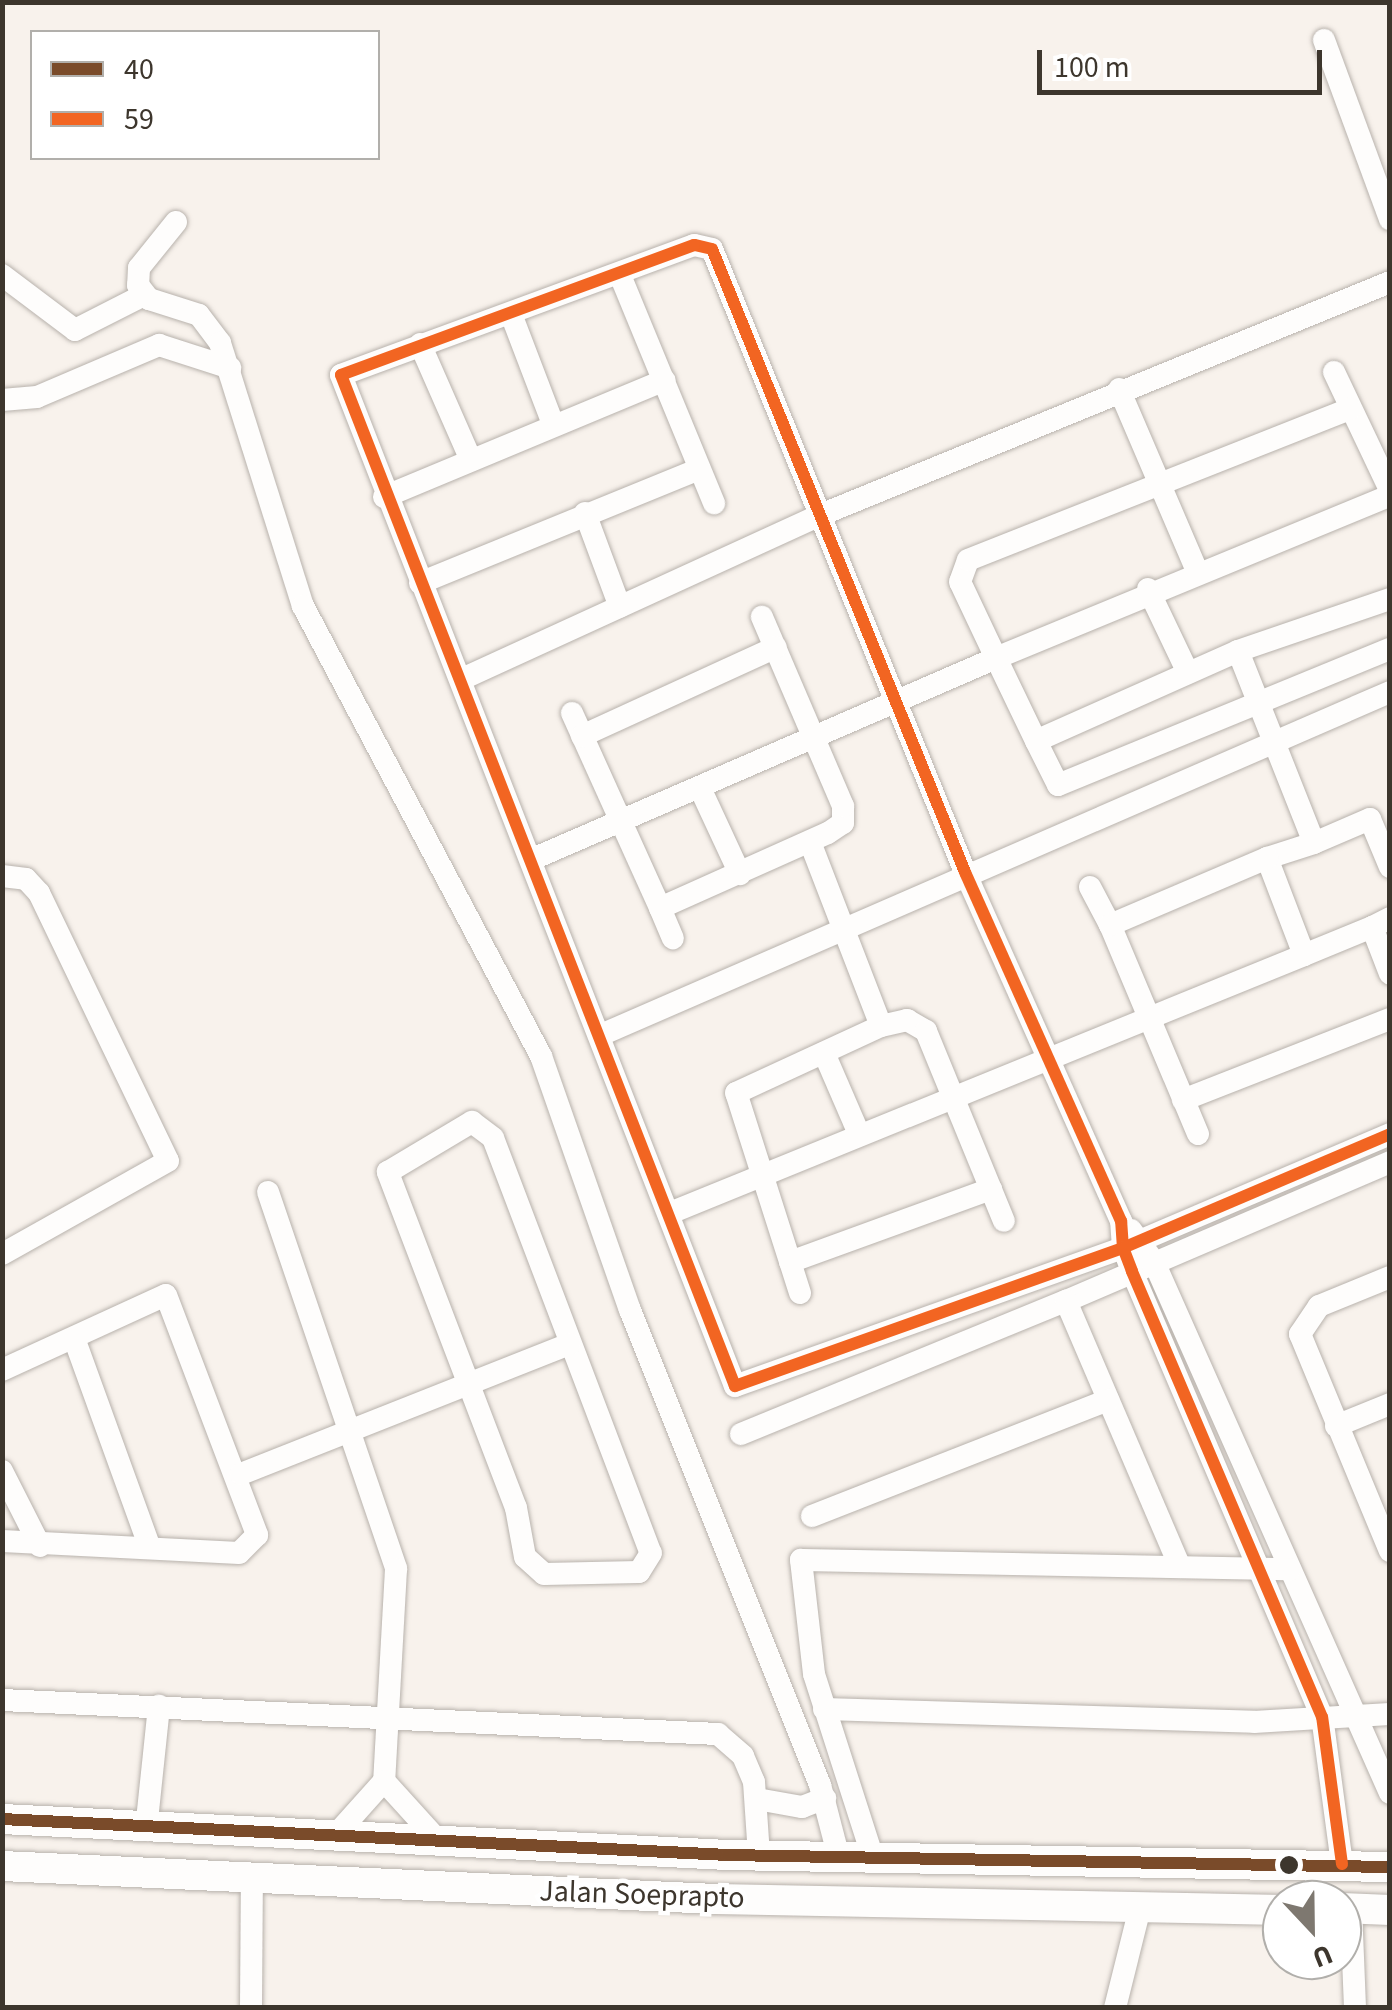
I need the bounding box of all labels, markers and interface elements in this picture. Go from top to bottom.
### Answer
legend [30,30,380,160]
scale bar [1042,30,1327,92]
text: 100 m [1054,46,1130,89]
text: 40 [124,48,154,91]
text: 59 [124,98,154,141]
unlabelled marker [1279,1855,1299,1875]
street label: Jalan Soeprapto [539,1873,745,1917]
north arrow [1262,1880,1362,1980]
text: U [1306,1934,1339,1978]

